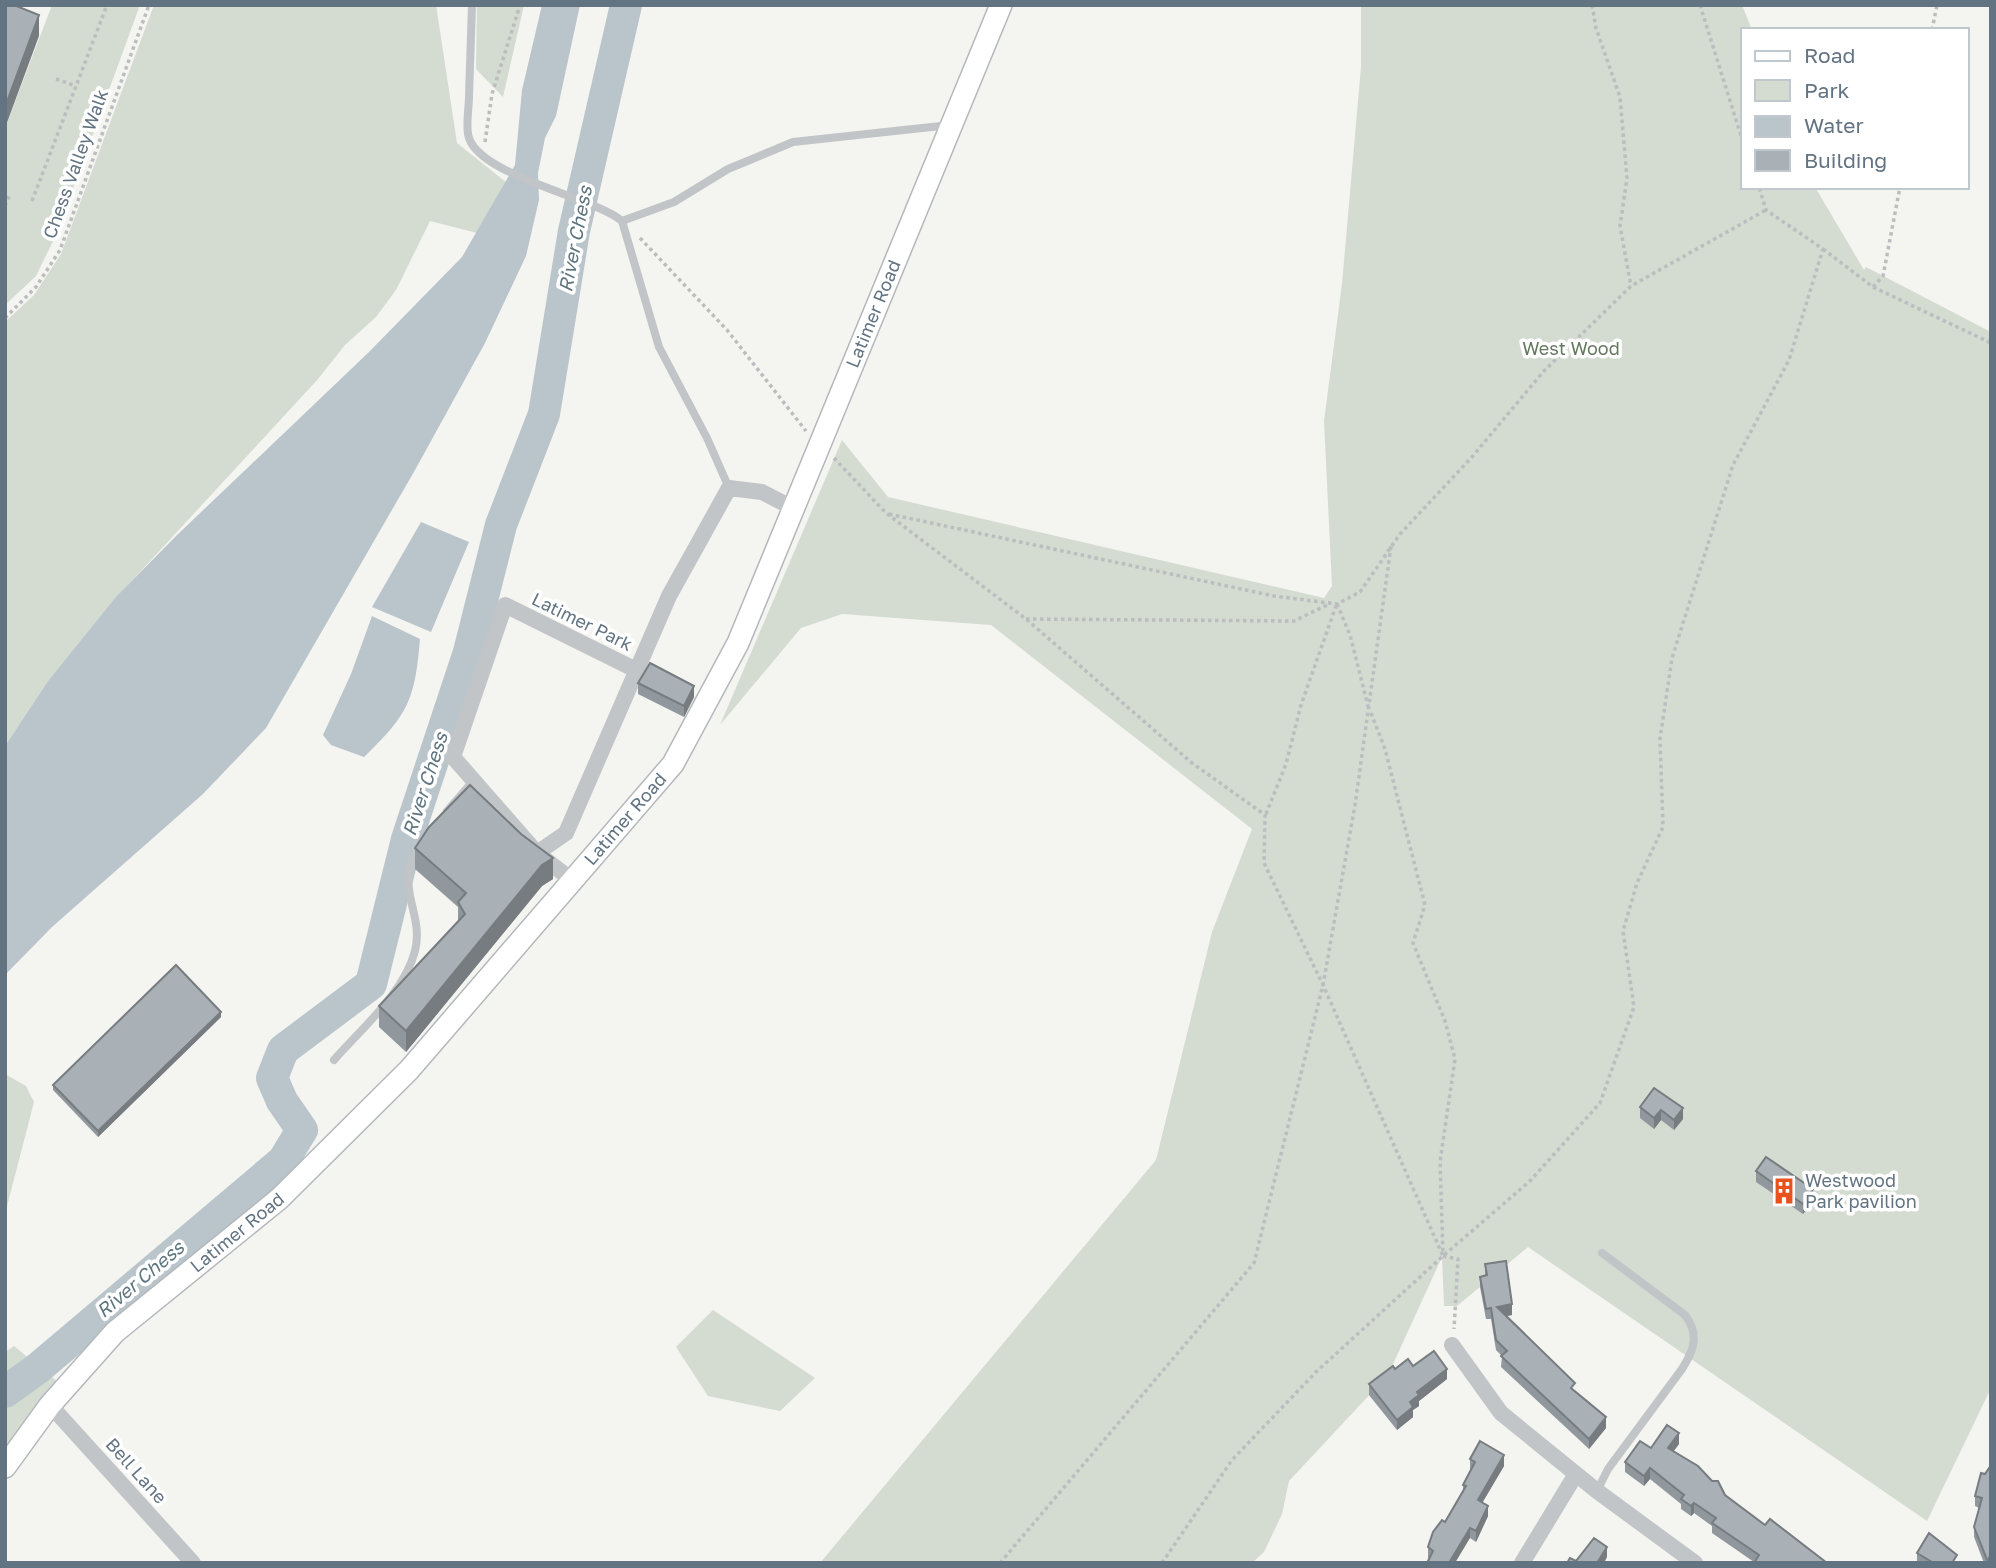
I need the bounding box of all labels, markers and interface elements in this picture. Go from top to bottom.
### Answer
legend [1741,28,1968,189]
text: Road [1804,42,1855,68]
text: Park [1804,77,1850,103]
street label: Chess Valley Walk [38,86,112,241]
text: Water [1804,112,1864,138]
text: Building [1804,147,1887,173]
water label: River Chess [553,183,596,294]
street label: Latimer Road [841,256,905,371]
park label: West Wood [1522,337,1620,359]
street label: Latimer Park [528,587,636,655]
water label: River Chess [397,728,452,838]
street label: Latimer Road [579,768,670,869]
place label: Westwood Park pavilion [1805,1169,1917,1212]
building icon: Westwood Park pavilion [1769,1176,1799,1206]
street label: Latimer Road [185,1187,288,1277]
water label: River Chess [91,1235,189,1322]
street label: Bell Lane [102,1433,172,1508]

